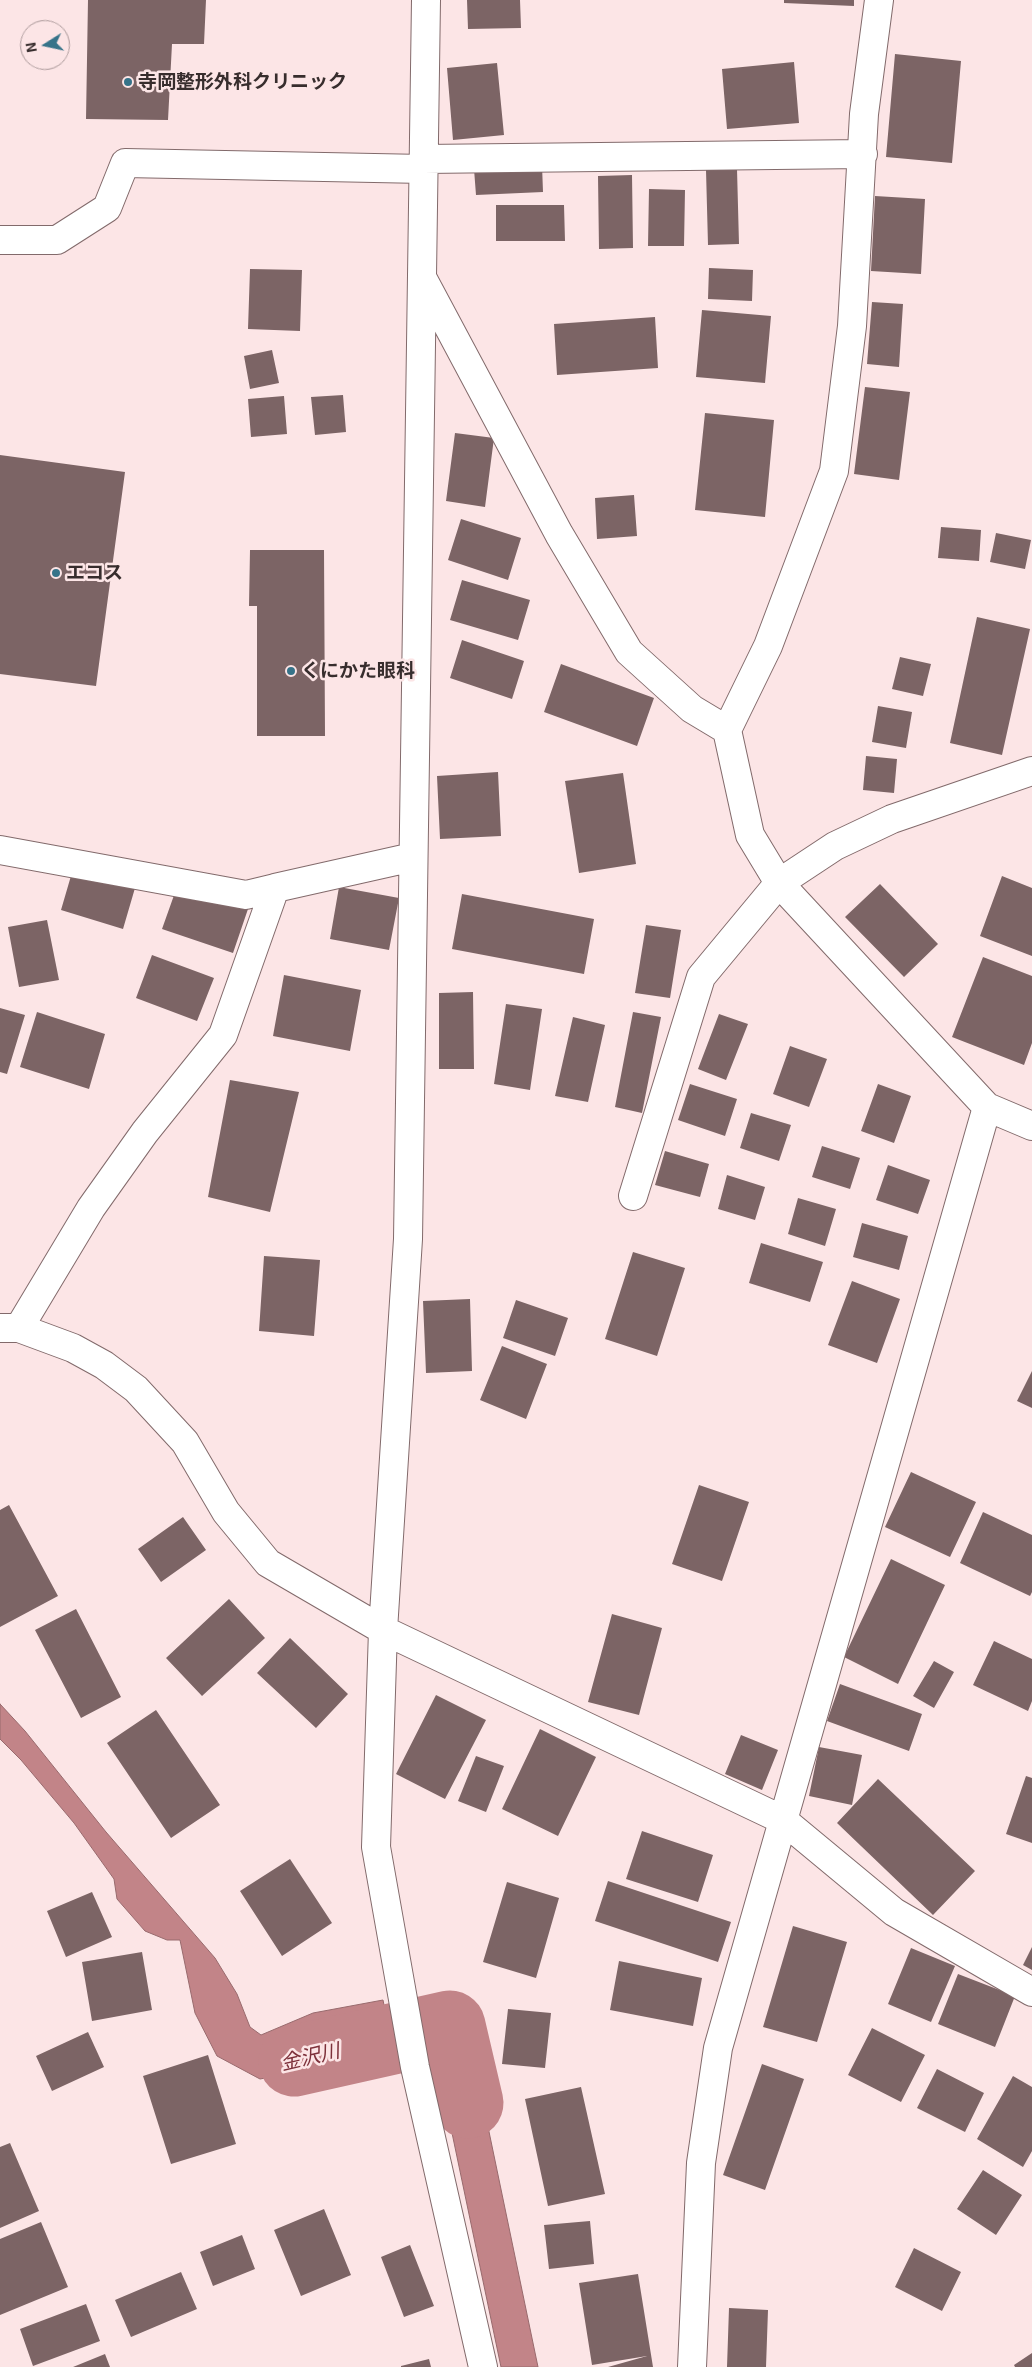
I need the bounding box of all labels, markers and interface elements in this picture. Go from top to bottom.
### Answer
north arrow [20,20,70,70]
text: N [21,41,40,54]
place label: 寺岡整形外科クリニック [138,71,347,93]
marker: 寺岡整形外科クリニック [122,76,134,88]
place label: エコス [66,562,123,584]
marker: エコス [50,567,62,579]
place label: くにかた眼科 [301,660,415,682]
marker: くにかた眼科 [285,665,297,677]
water label: 金沢川 [278,2039,342,2075]

